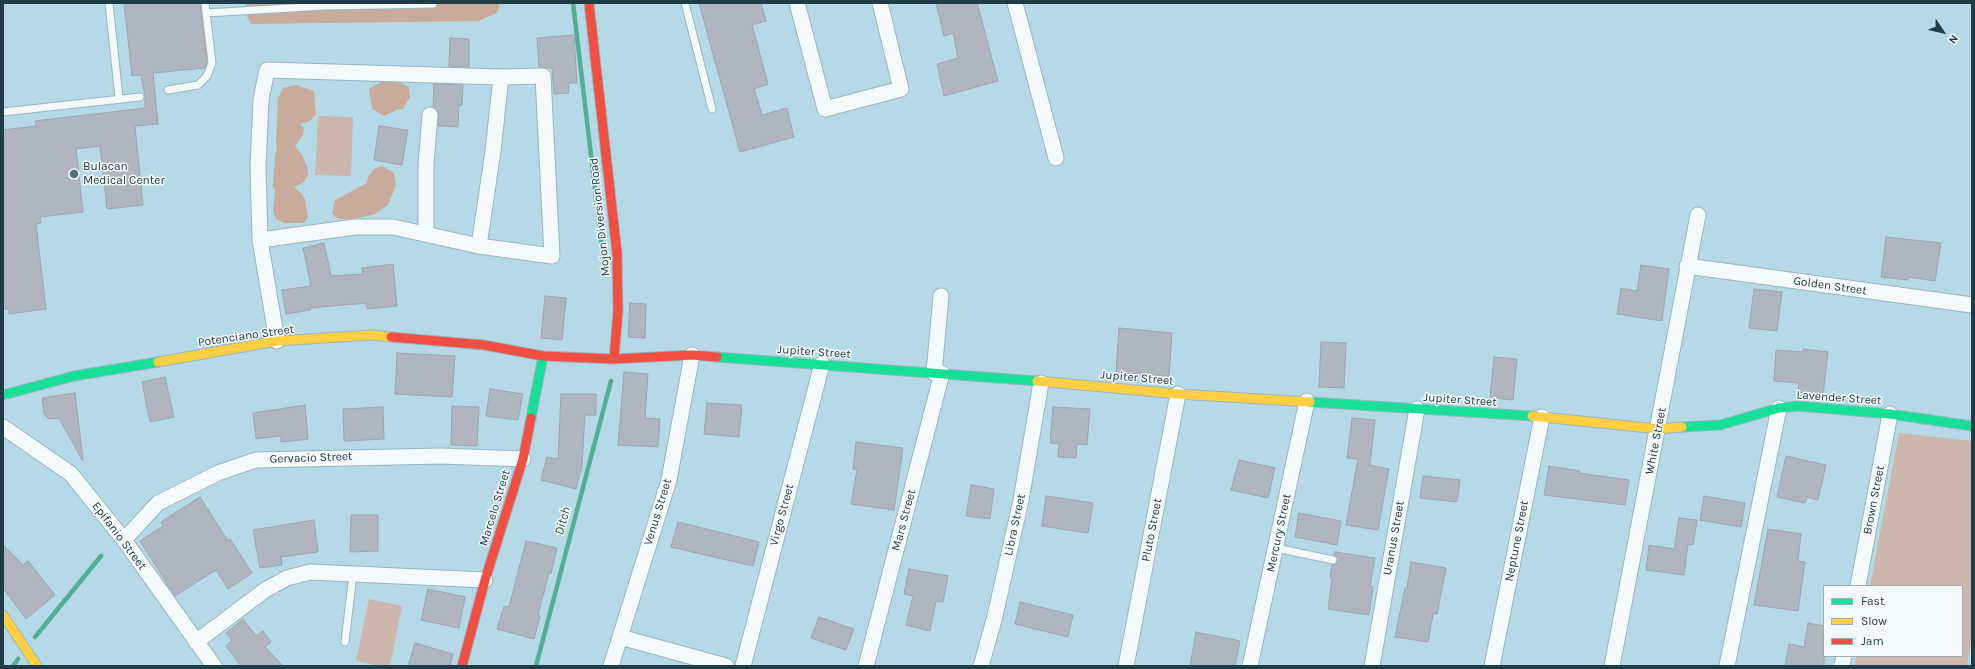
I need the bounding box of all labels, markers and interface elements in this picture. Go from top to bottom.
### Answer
north arrow [1923,12,1963,52]
text: N [1946,32,1961,46]
street label: Mojon Diversion Road [587,157,613,277]
place label: Bulacan Medical Center [83,160,165,188]
marker: Bulacan Medical Center [68,168,80,180]
street label: Golden Street [1792,274,1868,298]
street label: Potenciano Street [197,322,295,350]
street label: Jupiter Street [777,342,851,362]
street label: Jupiter Street [1100,368,1174,388]
street label: Lavender Street [1796,388,1882,408]
street label: Jupiter Street [1423,390,1497,410]
street label: White Street [1642,406,1670,476]
street label: Gervacio Street [269,449,353,467]
street label: Brown Street [1860,464,1888,536]
street label: Marcelo Street [477,468,513,548]
street label: Venus Street [641,477,675,547]
street label: Virgo Street [767,482,797,548]
street label: Mars Street [889,488,919,552]
street label: Mercury Street [1264,492,1294,574]
street label: Libra Street [1001,493,1029,557]
street label: Pluto Street [1139,497,1165,563]
street label: Epifanio Street [89,499,149,573]
street label: Neptune Street [1502,499,1532,583]
street label: Uranus Street [1380,500,1408,576]
water label: Ditch [552,505,574,537]
legend [1823,585,1963,657]
text: Fast [1861,594,1884,608]
text: Slow [1861,614,1887,628]
text: Jam [1861,634,1884,648]

